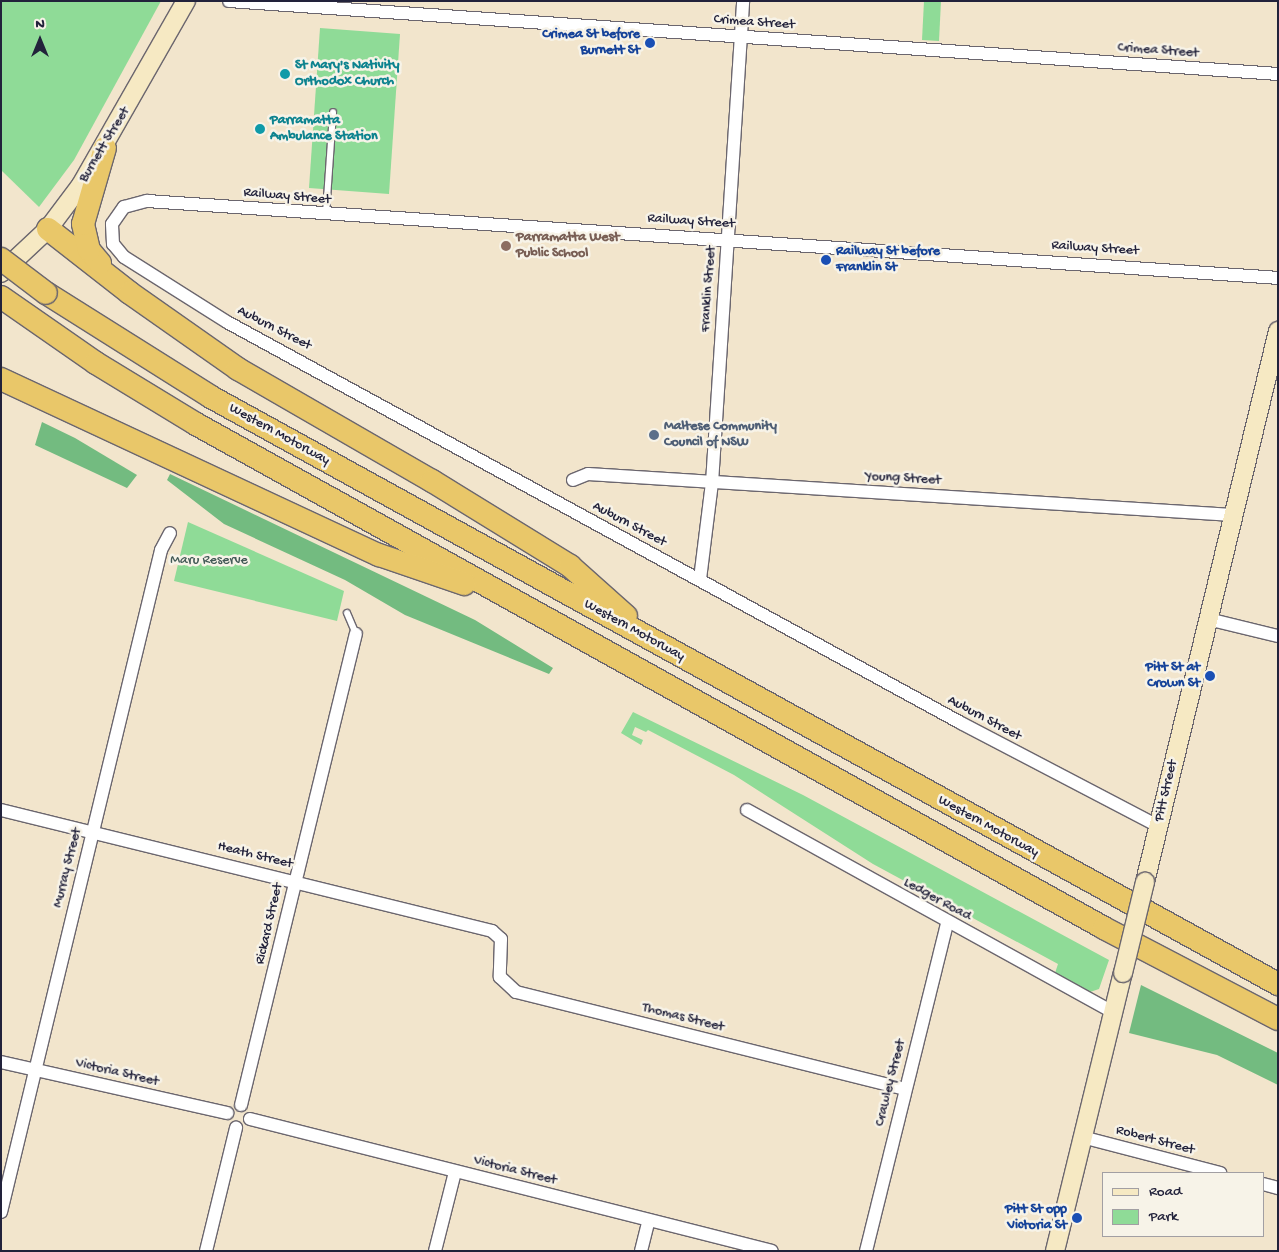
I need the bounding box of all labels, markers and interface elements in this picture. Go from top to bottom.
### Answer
street label: Crimea Street [713,12,795,34]
north arrow [15,15,65,65]
text: N [35,16,45,33]
place label: Crimea St before Burnett St [542,27,640,59]
marker: Crimea St before Burnett St [644,37,656,49]
street label: Crimea Street [1117,40,1199,62]
place label: St Mary's Nativity Orthodox Church [295,58,399,90]
marker: St Mary's Nativity Orthodox Church [279,68,291,80]
street label: Burnett Street [76,104,134,186]
place label: Parramatta Ambulance Station [270,113,378,146]
marker: Parramatta Ambulance Station [254,123,266,135]
street label: Railway Street [243,185,331,209]
street label: Railway Street [647,211,735,233]
place label: Parramatta West Public School [516,230,619,262]
street label: Railway Street [1051,238,1139,260]
marker: Parramatta West Public School [500,240,512,252]
place label: Railway St before Franklin St [836,244,940,276]
street label: Franklin Street [698,245,720,333]
marker: Railway St before Franklin St [820,254,832,266]
street label: Auburn Street [234,303,314,355]
street label: Western Motorway [226,400,332,470]
place label: Maltese Community Council of NSW [664,419,777,452]
marker: Maltese Community Council of NSW [648,429,660,441]
street label: Young Street [865,469,941,489]
street label: Auburn Street [589,499,669,551]
park label: Maru Reserve [170,553,248,569]
street label: Western Motorway [581,596,687,666]
place label: Pitt St at Crown St [1145,660,1200,692]
marker: Pitt St at Crown St [1204,670,1216,682]
street label: Auburn Street [944,693,1024,745]
street label: Pitt Street [1152,758,1182,824]
street label: Western Motorway [935,792,1041,862]
street label: Murray Street [50,826,86,910]
street label: Heath Street [216,839,294,873]
street label: Ledger Road [900,875,974,925]
street label: Rickard Street [252,882,288,966]
street label: Thomas Street [640,1000,726,1036]
street label: Crawley Street [872,1038,910,1128]
street label: Victoria Street [74,1055,160,1091]
street label: Robert Street [1114,1122,1196,1160]
street label: Victoria Street [472,1153,558,1189]
legend [1102,1172,1264,1237]
text: Road [1149,1183,1182,1201]
place label: Pitt St opp Victoria St [1005,1202,1067,1234]
text: Park [1149,1208,1178,1226]
marker: Pitt St opp Victoria St [1071,1212,1083,1224]

